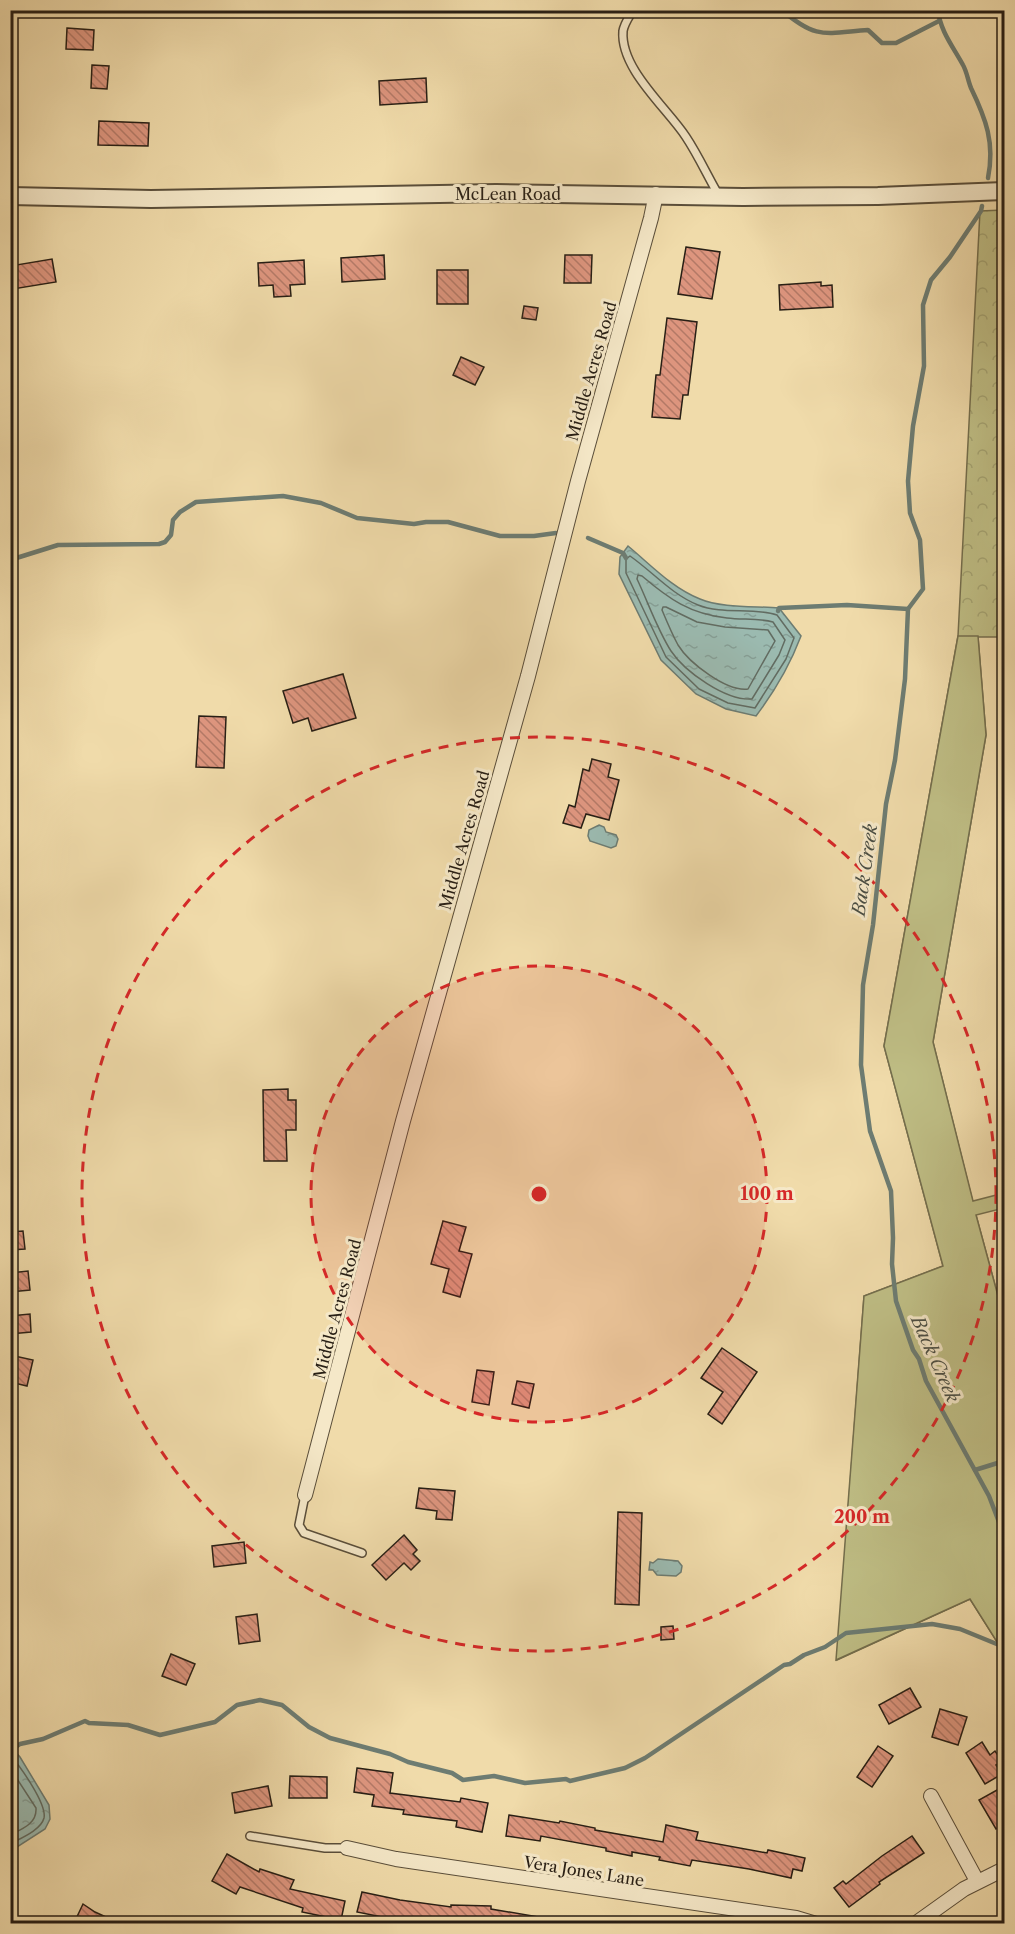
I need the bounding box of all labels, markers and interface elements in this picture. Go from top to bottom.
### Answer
street label: McLean Road [455,184,561,204]
street label: Middle Acres Road [562,299,621,443]
street label: Middle Acres Road [435,768,494,912]
water label: Back Creek [847,822,882,919]
text: 100 m [740,1183,794,1205]
centre of rings [529,1184,549,1204]
street label: Middle Acres Road [309,1237,365,1381]
water label: Back Creek [905,1310,964,1406]
text: 200 m [834,1506,890,1528]
street label: Vera Jones Lane [521,1851,646,1890]

